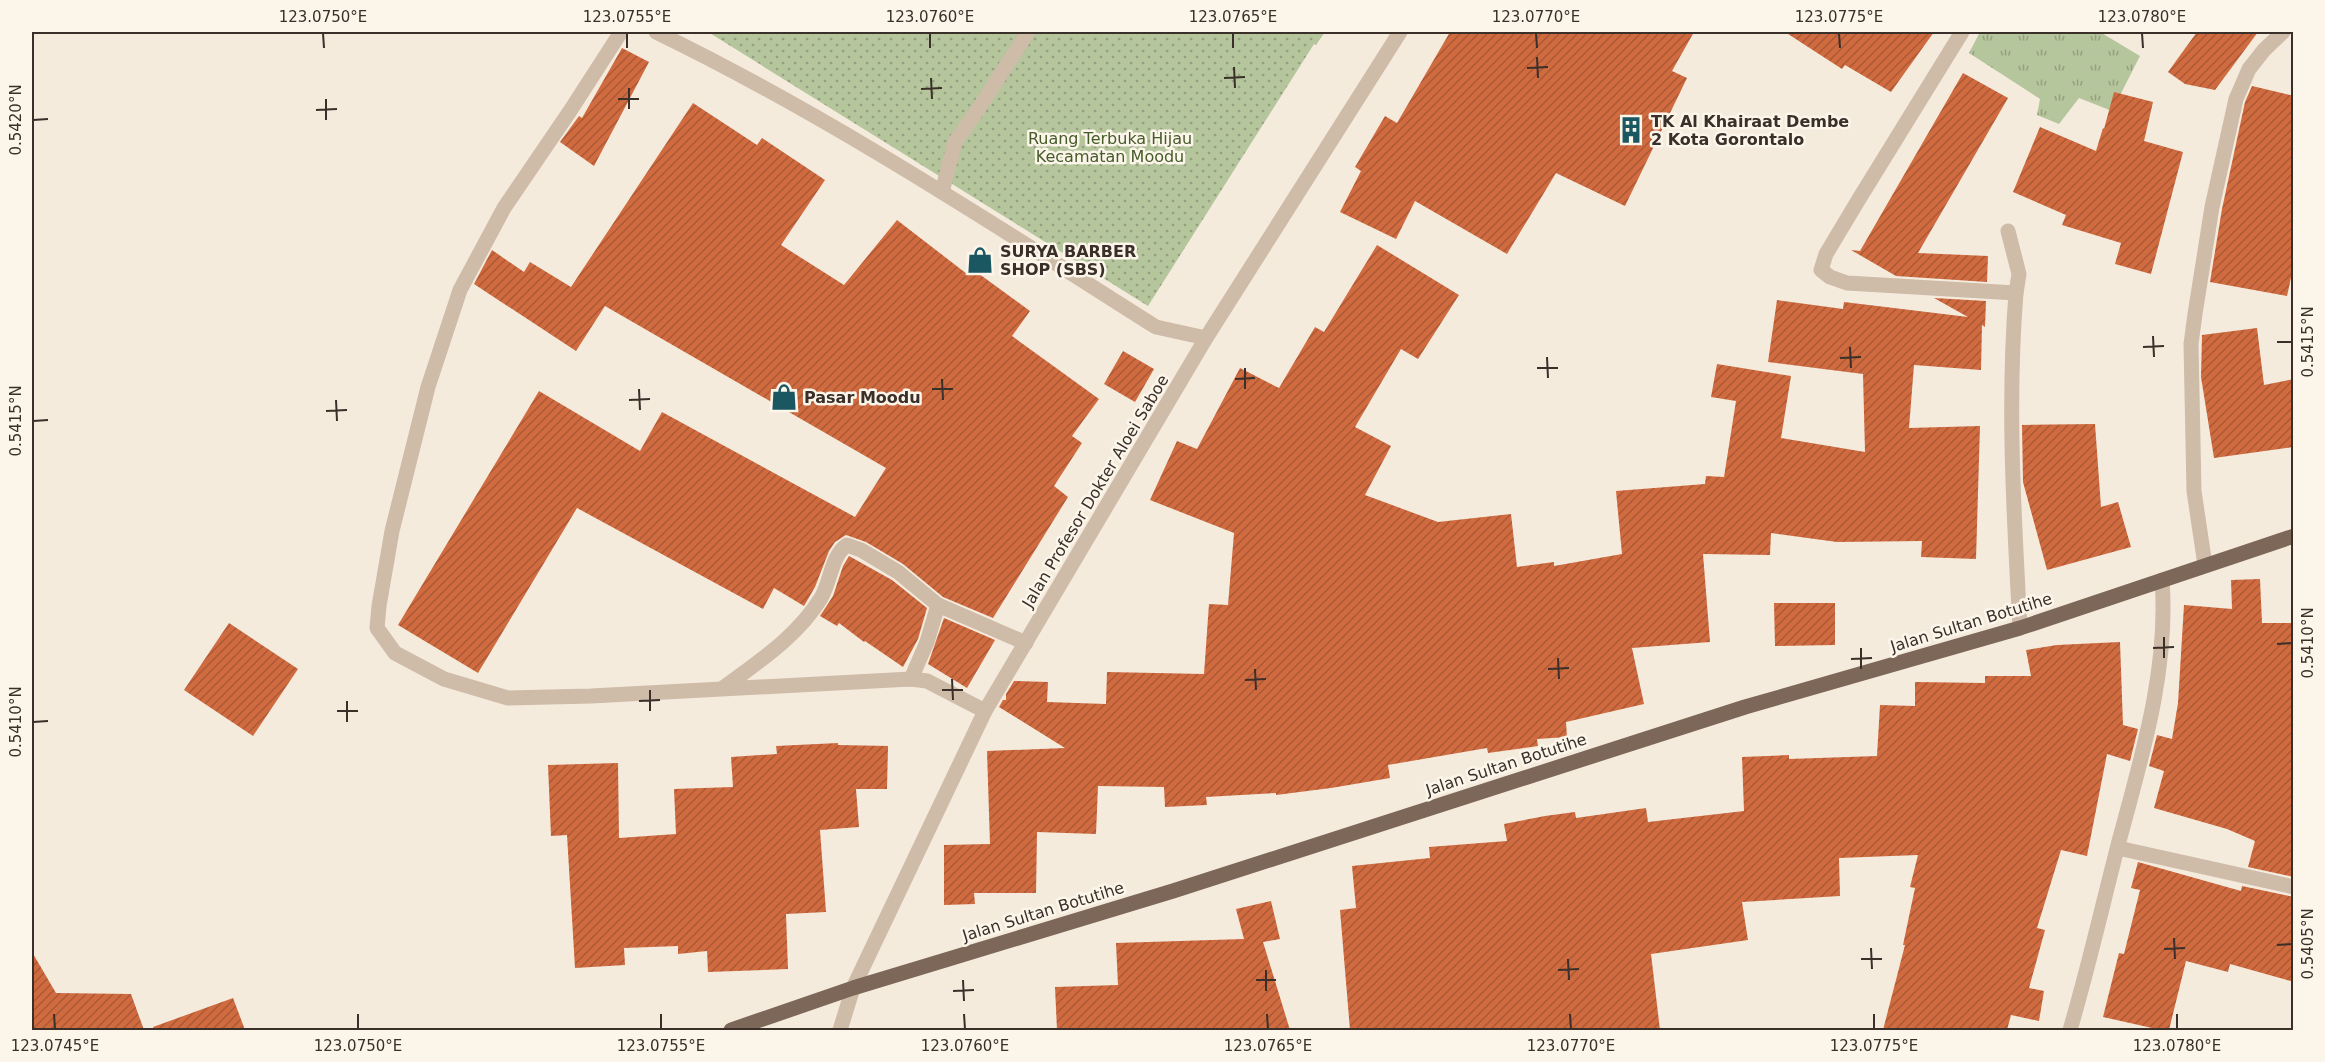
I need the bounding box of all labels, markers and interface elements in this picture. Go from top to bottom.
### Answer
text: 123.0750°E [279,8,367,26]
text: 123.0755°E [583,8,671,26]
text: 123.0760°E [886,8,974,26]
text: 123.0765°E [1189,8,1277,26]
text: 123.0770°E [1492,8,1580,26]
text: 123.0775°E [1795,8,1883,26]
text: 123.0780°E [2098,8,2186,26]
text: 0.5420°N [7,84,25,156]
place label: TK Al Khairaat Dembe 2 Kota Gorontalo [1651,112,1849,149]
building icon: TK Al Khairaat Dembe 2 Kota Gorontalo [1616,115,1646,145]
park label: Ruang Terbuka Hijau Kecamatan Moodu [1028,129,1192,166]
place label: SURYA BARBER SHOP (SBS) [1000,242,1136,279]
shop icon: SURYA BARBER SHOP (SBS) [965,245,995,275]
text: 0.5415°N [2299,306,2317,378]
street label: Jalan Profesor Dokter Aloei Saboe [1018,371,1173,612]
shop icon: Pasar Moodu [769,382,799,412]
text: 0.5415°N [7,385,25,457]
place label: Pasar Moodu [804,388,921,407]
street label: Jalan Sultan Botutihe [1887,589,2054,656]
text: 0.5410°N [2299,607,2317,679]
text: 0.5410°N [7,686,25,758]
street label: Jalan Sultan Botutihe [1422,729,1589,800]
street label: Jalan Sultan Botutihe [959,878,1126,945]
text: 0.5405°N [2299,908,2317,980]
text: 123.0745°E [11,1037,99,1055]
text: 123.0750°E [314,1037,402,1055]
text: 123.0755°E [617,1037,705,1055]
text: 123.0760°E [921,1037,1009,1055]
text: 123.0765°E [1224,1037,1312,1055]
text: 123.0770°E [1527,1037,1615,1055]
text: 123.0775°E [1830,1037,1918,1055]
text: 123.0780°E [2133,1037,2221,1055]

